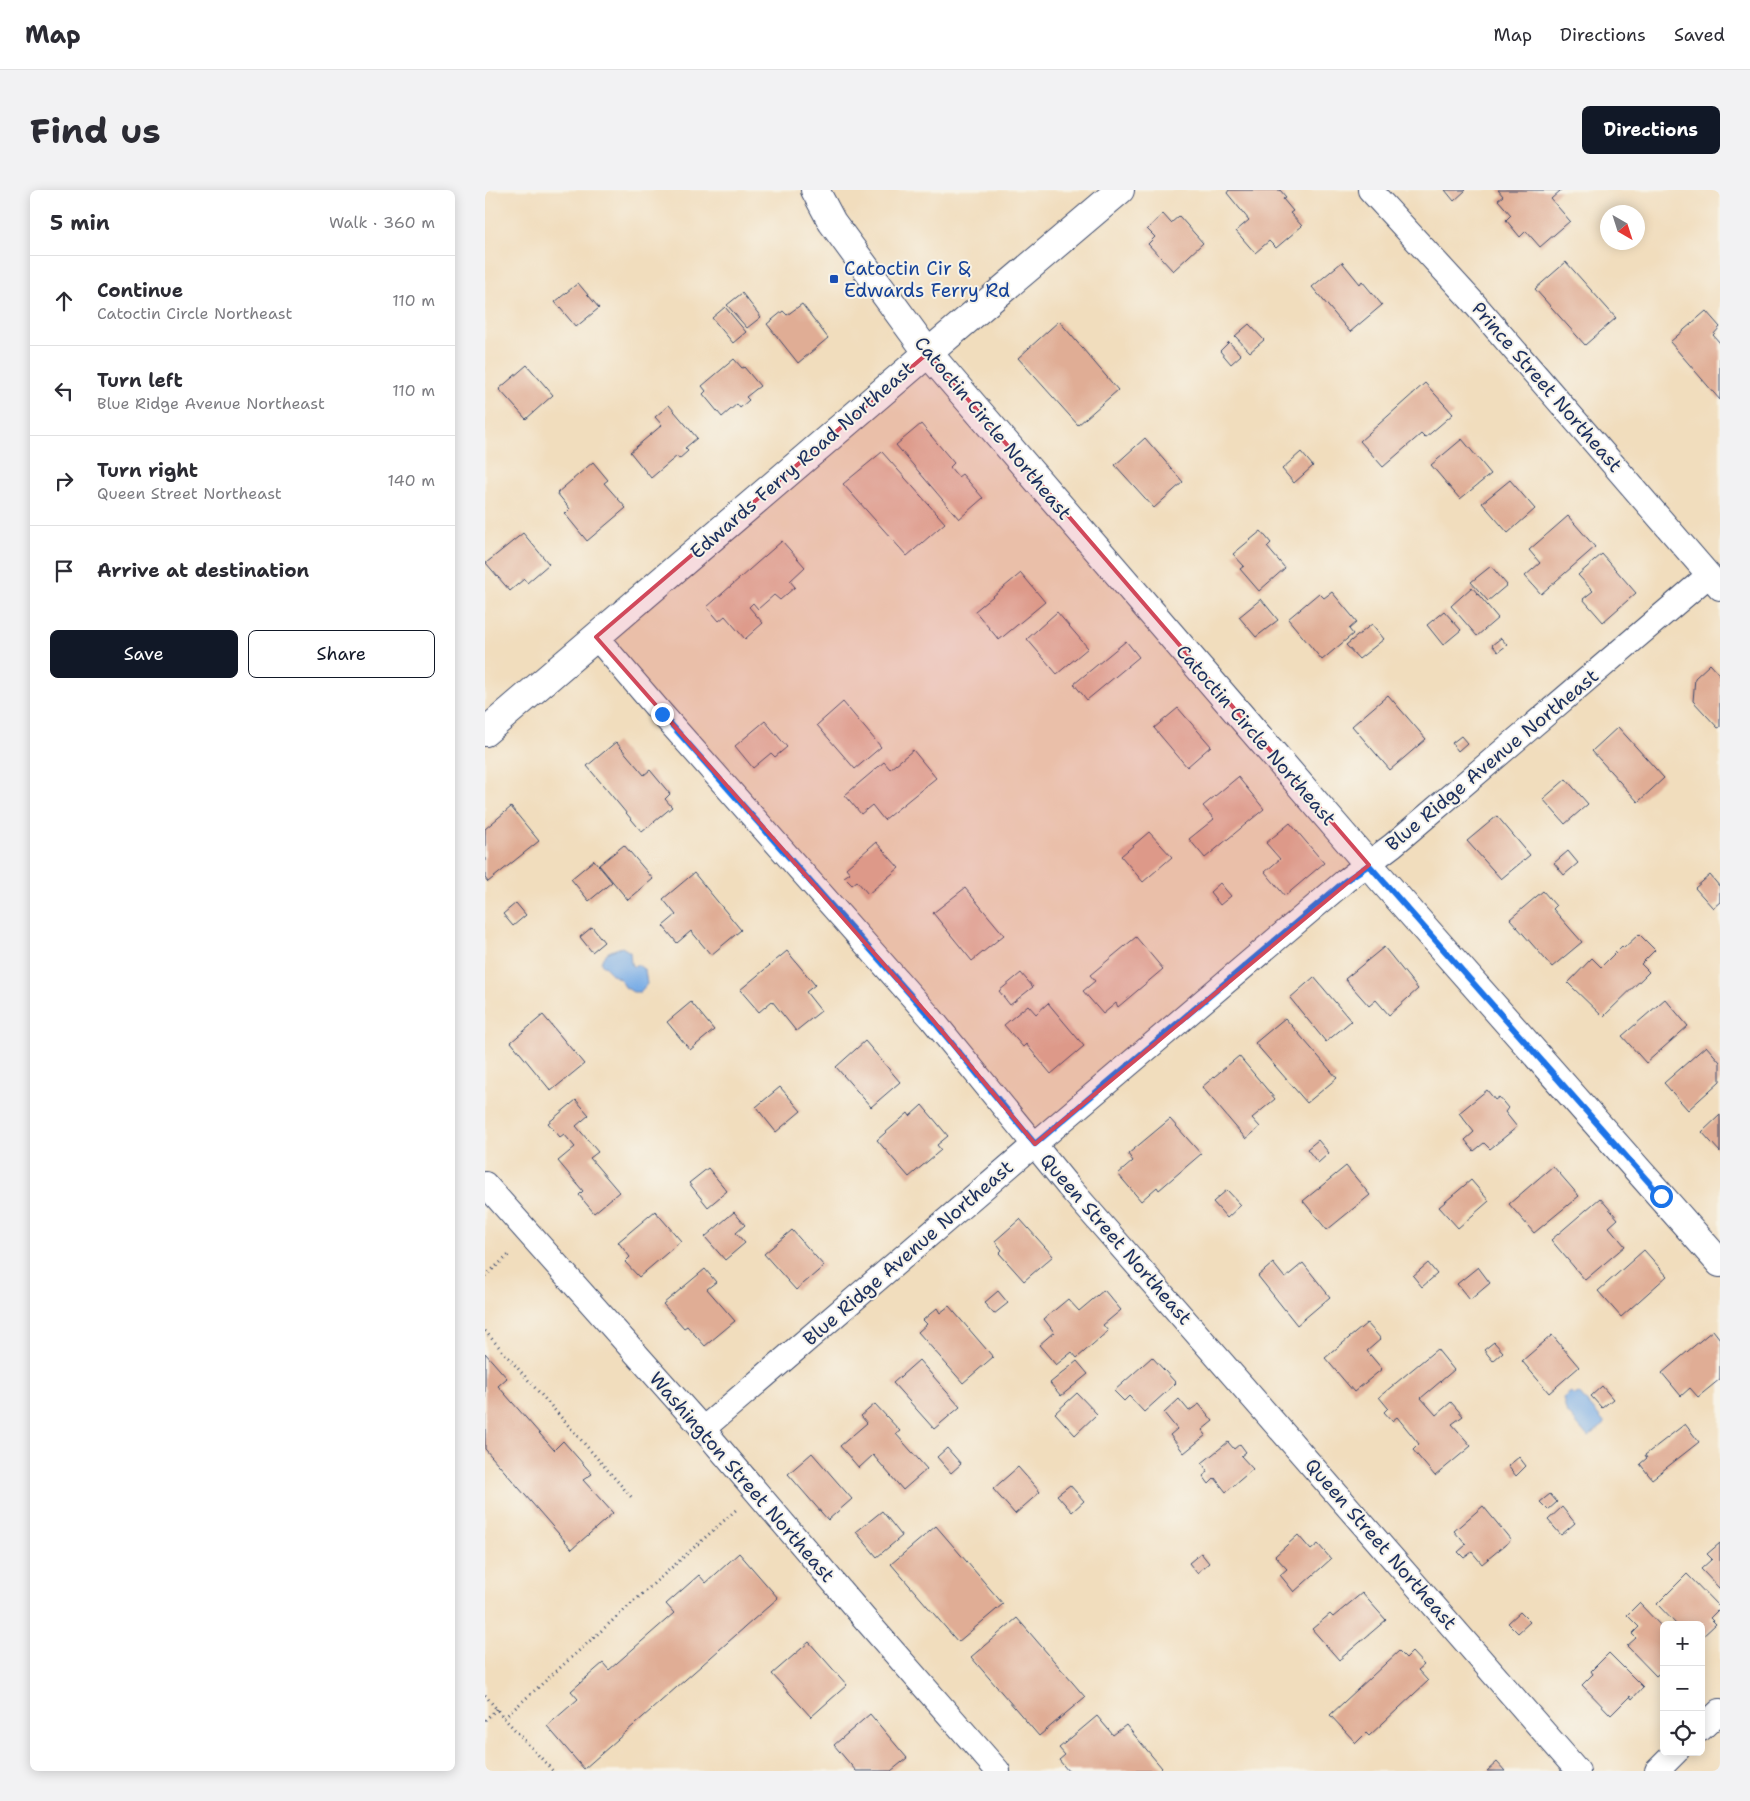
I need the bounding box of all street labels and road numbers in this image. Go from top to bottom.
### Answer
street label: Prince Street Northeast [1466,297,1628,477]
street label: Catoctin Circle Northeast [909,331,1077,525]
street label: Edwards Ferry Road Northeast [685,356,919,564]
street label: Catoctin Circle Northeast [1170,639,1342,831]
street label: Blue Ridge Avenue Northeast [1380,663,1604,857]
street label: Queen Street Northeast [1035,1148,1197,1330]
street label: Blue Ridge Avenue Northeast [798,1155,1018,1351]
street label: Washington Street Northeast [644,1367,840,1587]
street label: Queen Street Northeast [1300,1453,1462,1635]

